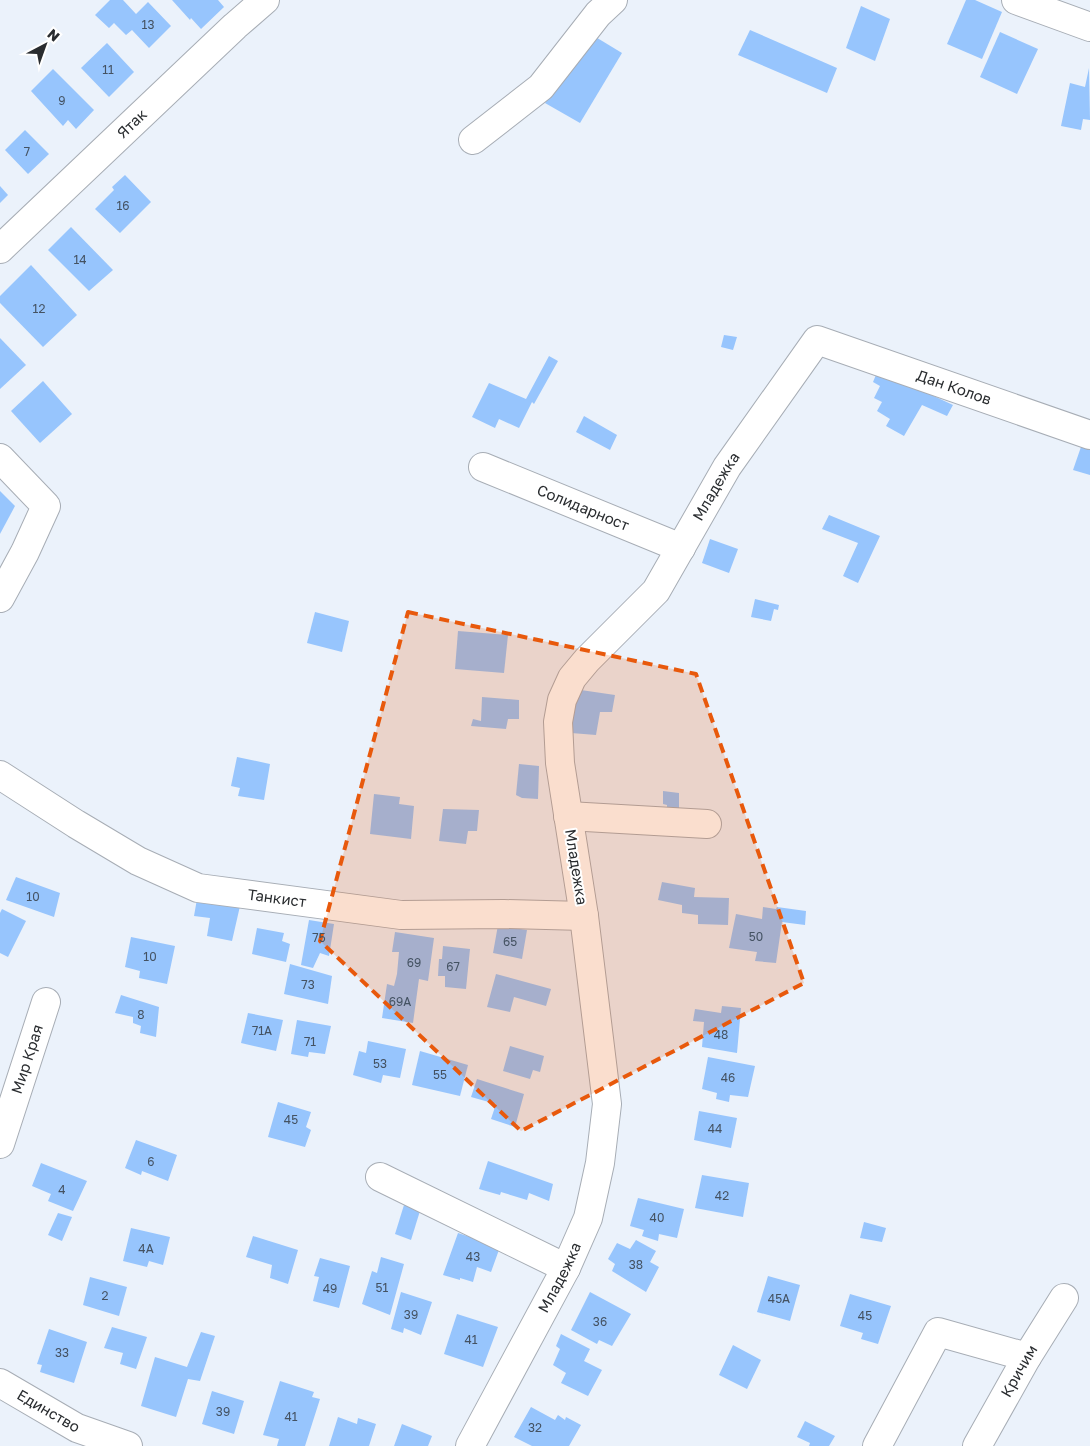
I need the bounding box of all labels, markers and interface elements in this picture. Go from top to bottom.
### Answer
house number: 13 [142,17,154,32]
north arrow [20,20,70,70]
text: N [44,25,63,45]
house number: 11 [102,62,114,77]
house number: 9 [58,93,66,108]
street label: Ятак [113,104,150,141]
house number: 7 [24,144,30,159]
house number: 16 [116,198,130,213]
house number: 14 [73,252,87,267]
house number: 12 [33,301,45,316]
street label: Дан Колов [915,365,994,408]
street label: Младежка [688,448,743,524]
street label: Солидарност [535,480,633,534]
street label: Младежка [562,828,592,906]
street label: Танкист [247,885,308,910]
house number: 10 [26,889,40,904]
house number: 50 [749,929,763,944]
house number: 75 [312,930,326,945]
house number: 65 [503,934,517,949]
house number: 10 [143,949,157,964]
house number: 69 [407,955,421,970]
house number: 67 [446,959,460,974]
house number: 73 [301,977,315,992]
house number: 69А [389,994,411,1009]
house number: 8 [137,1007,145,1022]
street label: Мир Края [7,1022,46,1096]
house number: 71А [252,1023,272,1038]
house number: 48 [714,1027,728,1042]
house number: 71 [304,1034,316,1049]
house number: 53 [373,1056,387,1071]
house number: 55 [433,1067,447,1082]
house number: 46 [721,1070,735,1085]
house number: 45 [284,1112,298,1127]
house number: 44 [708,1121,722,1136]
house number: 6 [147,1154,155,1169]
house number: 4 [58,1182,66,1197]
house number: 42 [715,1188,729,1203]
house number: 40 [650,1210,664,1225]
street label: Младежка [534,1239,584,1315]
house number: 4А [138,1241,154,1256]
house number: 43 [466,1249,480,1264]
house number: 38 [629,1257,643,1272]
house number: 51 [376,1280,389,1295]
house number: 49 [323,1281,337,1296]
house number: 2 [102,1288,109,1303]
house number: 45А [768,1291,790,1306]
house number: 39 [404,1307,418,1322]
house number: 45 [858,1308,872,1323]
house number: 36 [593,1314,607,1329]
house number: 41 [464,1332,478,1347]
street label: Кричим [996,1341,1040,1400]
house number: 33 [55,1345,69,1360]
street label: Единство [14,1385,84,1436]
house number: 39 [216,1404,230,1419]
house number: 41 [284,1409,298,1424]
house number: 32 [528,1420,542,1435]

